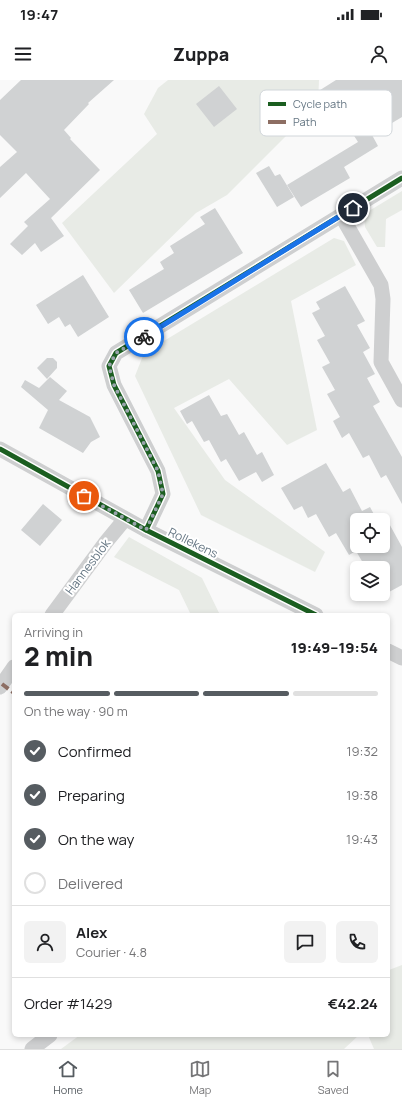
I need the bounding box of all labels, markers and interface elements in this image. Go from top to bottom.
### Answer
text: 19:47 [20,4,58,25]
text: Zuppa [173,42,229,66]
icon: menu [12,43,34,65]
icon: person [368,43,390,65]
legend [260,90,392,136]
text: Cycle path [293,96,347,111]
text: Path [293,114,316,129]
pin [336,191,370,225]
icon: home [342,197,364,219]
courier [124,317,164,357]
icon: bike [133,326,155,348]
pin [67,479,101,513]
icon: bag [73,485,95,507]
map controls [350,513,390,601]
button: locate [350,513,390,553]
street label: Rollekens [165,523,221,562]
street label: Hannesblok [61,535,115,598]
button: layers [350,561,390,601]
text: Arriving in [24,623,83,641]
text: 19:49–19:54 [291,637,378,658]
text: 2 min [24,638,93,674]
text: On the way · 90 m [24,702,128,720]
icon: check [24,740,46,762]
text: Confirmed [58,741,131,762]
text: 19:32 [346,742,378,760]
icon: check [24,784,46,806]
text: Preparing [58,785,125,806]
text: 19:38 [346,786,378,804]
icon: check [24,828,46,850]
text: On the way [58,829,134,850]
text: 19:43 [346,830,378,848]
text: Delivered [58,873,123,894]
button: person [24,921,66,963]
button: chat [284,921,326,963]
button: phone [336,921,378,963]
text: Alex [76,922,107,943]
text: Courier · 4.8 [76,943,147,961]
text: Order #1429 [24,993,113,1014]
text: €42.24 [328,993,378,1014]
tab: Home [53,1058,83,1097]
tab: Map [189,1058,211,1097]
tab: Saved [318,1058,349,1097]

